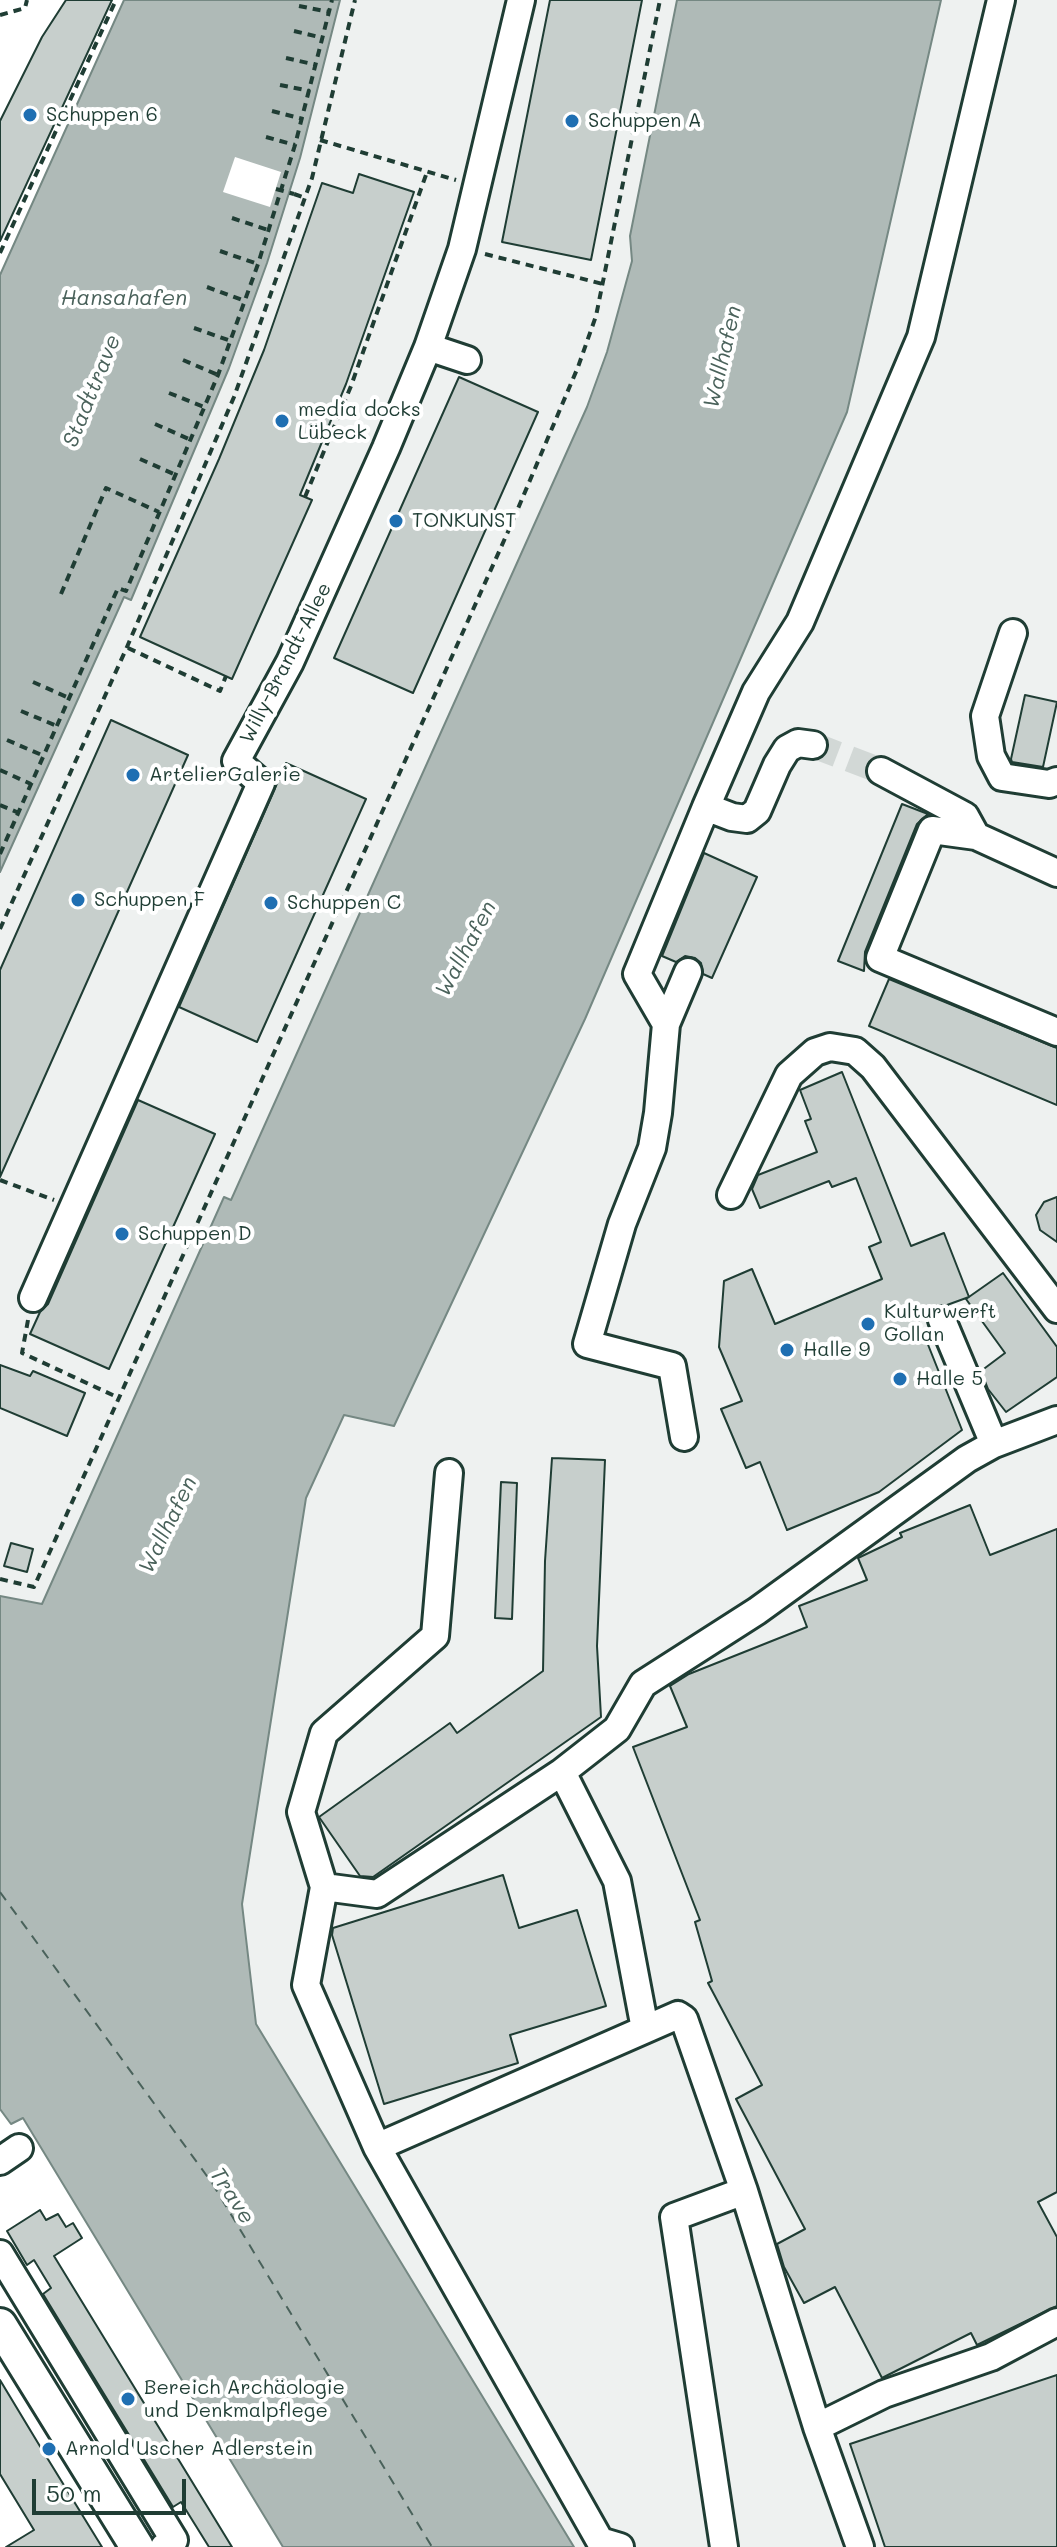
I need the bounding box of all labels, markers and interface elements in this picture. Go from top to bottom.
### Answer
place label: Schuppen 6 [46,103,158,127]
marker: Schuppen 6 [21,106,39,124]
place label: Schuppen A [588,109,702,133]
marker: Schuppen A [563,112,581,130]
water label: Hansahafen [61,285,187,311]
water label: Wallhafen [698,303,748,411]
water label: Stadttrave [57,331,127,451]
place label: media docks Lübeck [298,398,421,445]
marker: media docks Lübeck [273,412,291,430]
place label: TONKUNST [412,509,516,533]
marker: TONKUNST [387,512,405,530]
street label: Willy-Brandt-Allee [235,579,337,747]
place label: ArtelierGalerie [149,763,301,787]
marker: ArtelierGalerie [124,766,142,784]
place label: Schuppen F [94,888,205,912]
marker: Schuppen F [69,891,87,909]
place label: Schuppen C [287,891,401,915]
marker: Schuppen C [262,894,280,912]
water label: Wallhafen [430,897,502,1001]
place label: Schuppen D [138,1222,252,1246]
marker: Schuppen D [113,1225,131,1243]
place label: Kulturwerft Gollan [884,1300,996,1347]
marker: Kulturwerft Gollan [859,1315,877,1333]
place label: Halle 9 [803,1338,870,1362]
marker: Halle 9 [778,1341,796,1359]
place label: Halle 5 [916,1367,983,1391]
marker: Halle 5 [891,1370,909,1388]
water label: Wallhafen [133,1472,203,1578]
water label: Trave [204,2163,260,2229]
place label: Bereich Archäologie und Denkmalpflege [144,2376,345,2423]
marker: Bereich Archäologie und Denkmalpflege [119,2390,137,2408]
place label: Arnold Uscher Adlerstein [65,2437,313,2461]
marker: Arnold Uscher Adlerstein [40,2440,58,2458]
scale bar [36,2463,190,2513]
text: 50 m [46,2477,102,2508]

